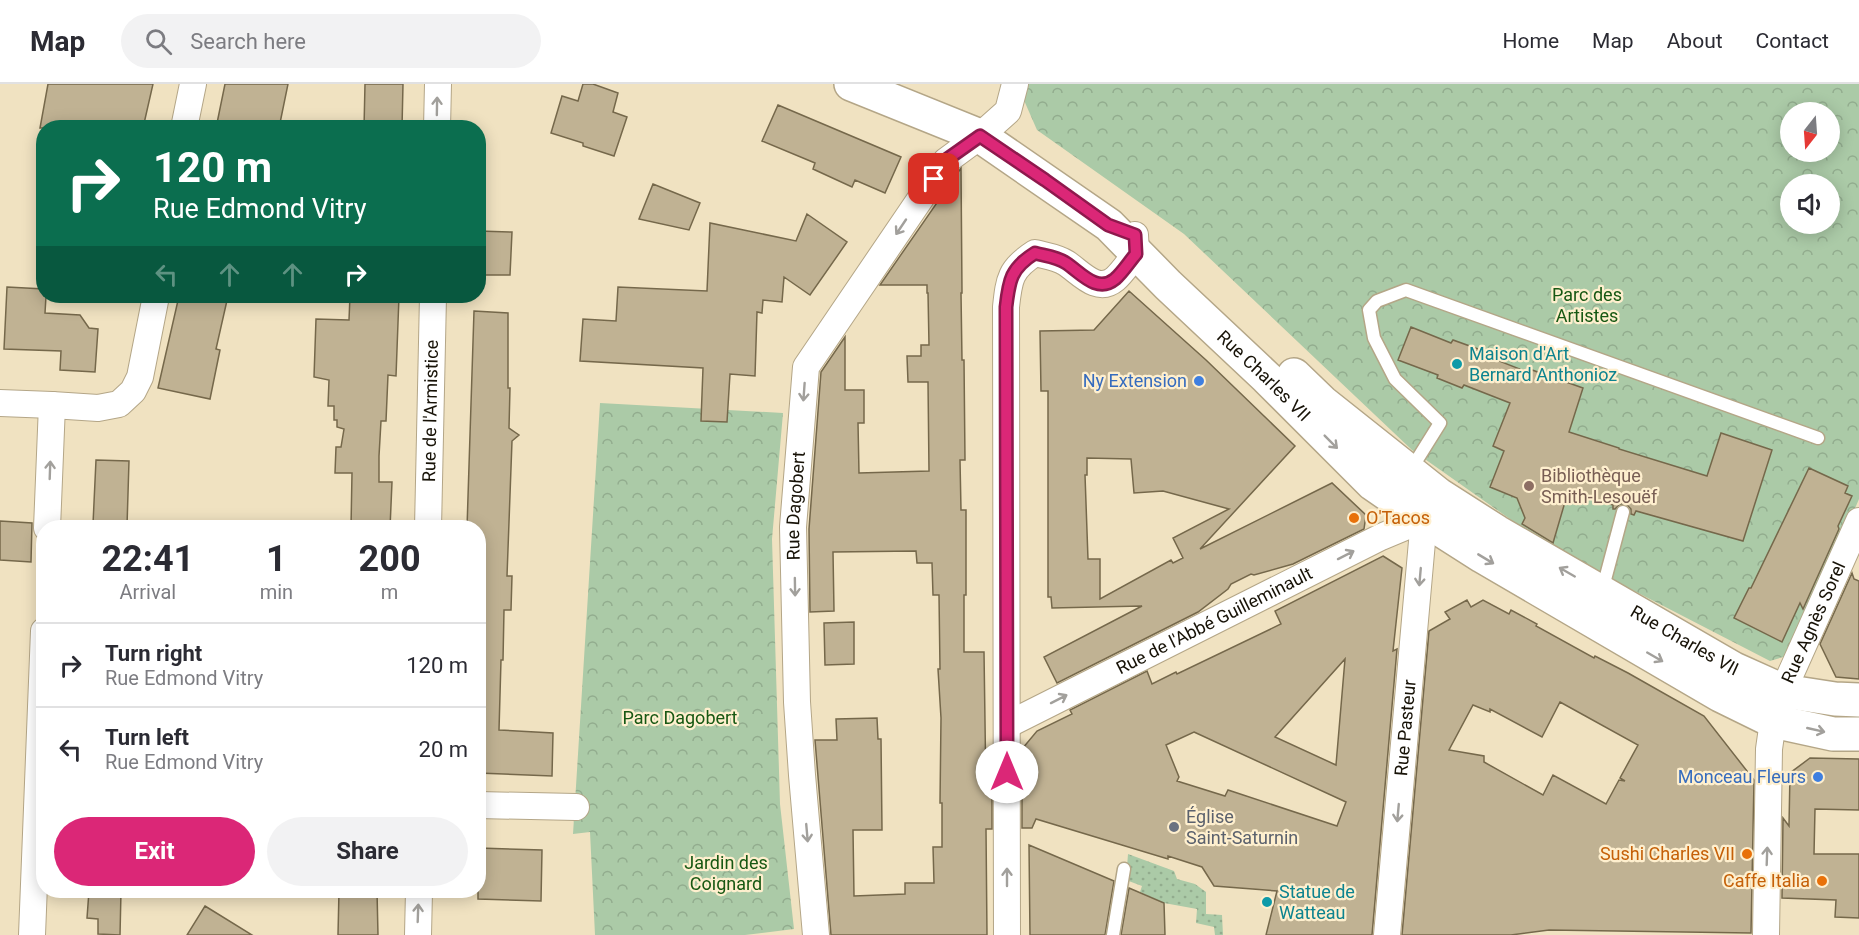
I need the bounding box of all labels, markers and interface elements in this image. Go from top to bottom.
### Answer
search box [121,14,541,68]
text: Map [30,25,85,58]
icon: search [142,25,175,58]
text: Search here [190,29,306,54]
text: Home [1503,29,1559,53]
text: Map [1592,29,1634,53]
text: About [1667,29,1723,53]
text: Contact [1756,29,1829,53]
one-way arrow [431,96,443,116]
north arrow [1780,102,1840,162]
map controls [1780,102,1840,234]
text: 120 m [153,143,272,192]
icon: right [54,144,132,222]
pin [908,153,959,204]
icon: arrive [917,162,950,195]
button: sound [1780,174,1840,234]
text: Rue Edmond Vitry [153,193,367,225]
one-way arrow [895,218,907,234]
icon: left [150,258,183,291]
icon: ahead [213,258,246,291]
icon: ahead [276,258,309,291]
icon: right [339,258,372,291]
park label: Parc des Artistes [1552,284,1622,326]
street label: Rue Charles VII [1213,326,1315,425]
street label: Rue de l'Armistice [418,340,442,482]
place label: Maison d'Art Bernard Anthonioz [1469,343,1617,385]
marker: Maison d'Art Bernard Anthonioz [1450,357,1464,371]
place label: Ny Extension [1083,370,1187,391]
marker: Ny Extension [1192,374,1206,388]
one-way arrow [798,382,809,402]
one-way arrow [1324,435,1339,449]
street label: Rue Dagobert [782,451,809,561]
one-way arrow [44,460,55,480]
place label: Bibliothèque Smith-Lesouëf [1541,465,1658,507]
marker: Bibliothèque Smith-Lesouëf [1522,479,1536,493]
place label: O'Tacos [1366,507,1430,528]
marker: O'Tacos [1347,511,1361,525]
text: 22:41 [101,538,194,580]
text: 1 [266,538,287,580]
text: 200 [359,538,421,580]
one-way arrow [1336,549,1354,560]
one-way arrow [1477,553,1494,565]
street label: Rue Agnès Sorel [1777,558,1849,686]
street label: Rue de l'Abbé Guilleminault [1113,562,1316,678]
one-way arrow [1559,566,1576,578]
one-way arrow [1414,567,1425,587]
one-way arrow [789,576,800,596]
text: Arrival [119,580,176,604]
text: min [260,580,293,604]
text: m [381,580,398,604]
street label: Rue Charles VII [1627,601,1742,680]
text: Turn right [105,641,202,666]
icon: right [54,649,87,682]
one-way arrow [1646,651,1663,663]
text: 120 m [406,653,468,678]
text: Rue Edmond Vitry [105,666,263,690]
street label: Rue Pasteur [1390,679,1420,777]
one-way arrow [1049,693,1067,704]
park label: Parc Dagobert [623,707,738,728]
text: Turn left [105,725,189,750]
one-way arrow [1805,725,1825,736]
icon: left [54,733,87,766]
text: 20 m [419,737,468,762]
position arrow [975,740,1039,804]
text: Rue Edmond Vitry [105,750,263,774]
place label: Monceau Fleurs [1678,766,1806,787]
marker: Monceau Fleurs [1811,770,1825,784]
one-way arrow [1392,803,1403,823]
place label: Église Saint-Saturnin [1186,806,1298,848]
button: Exit [54,817,255,886]
button: Share [267,817,468,886]
marker: Église Saint-Saturnin [1167,820,1181,834]
one-way arrow [802,823,813,843]
place label: Sushi Charles VII [1600,843,1735,864]
one-way arrow [1761,846,1772,866]
marker: Sushi Charles VII [1740,847,1754,861]
park label: Jardin des Coignard [684,852,768,894]
one-way arrow [1001,867,1013,887]
place label: Caffe Italia [1723,870,1810,891]
marker: Caffe Italia [1815,874,1829,888]
place label: Statue de Watteau [1279,881,1355,923]
marker: Statue de Watteau [1260,895,1274,909]
one-way arrow [413,904,424,923]

